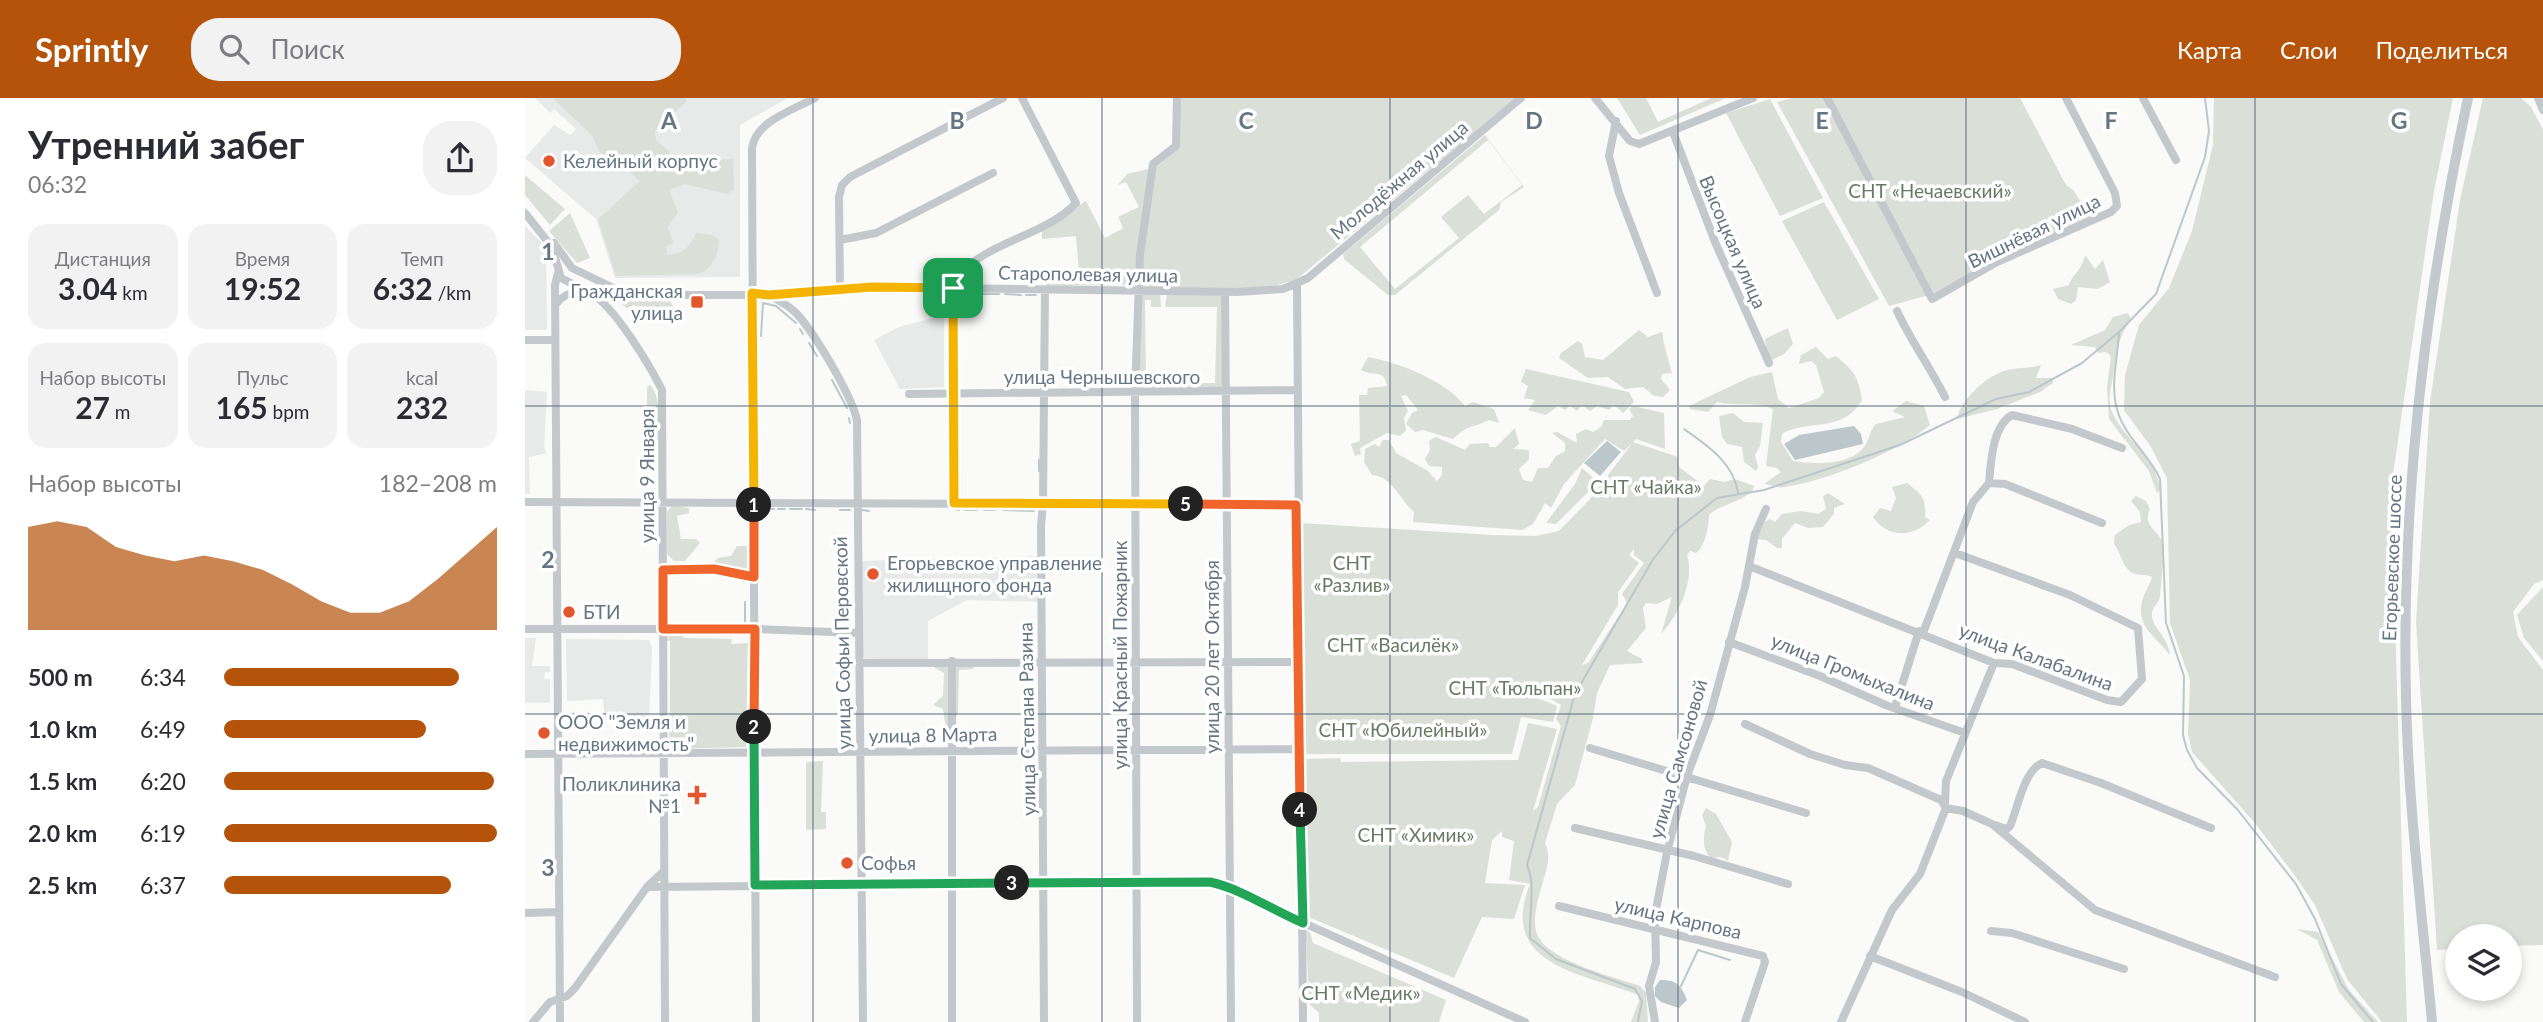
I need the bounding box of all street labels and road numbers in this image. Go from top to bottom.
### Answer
street label: Молодёжная улица [1325,115,1472,244]
street label: Высоцкая улица [1695,172,1772,312]
street label: Вишнёвая улица [1964,189,2104,273]
street label: Старополевая улица [998,260,1178,287]
street label: улица Чернышевского [1004,365,1200,388]
street label: улица 9 Января [635,409,658,543]
street label: Егорьевское шоссе [2377,474,2406,642]
street label: улица Софьи Перовской [828,536,855,750]
street label: улица Красный Пожарник [1108,540,1131,770]
street label: улица 20 лет Октября [1200,560,1223,754]
street label: улица Калабалина [1956,618,2116,695]
street label: улица Степана Разина [1013,622,1040,816]
street label: улица Громыхалина [1768,628,1938,715]
street label: улица Самсоновой [1644,677,1711,841]
street label: улица 8 Марта [868,722,998,747]
street label: улица Карпова [1612,892,1744,943]

